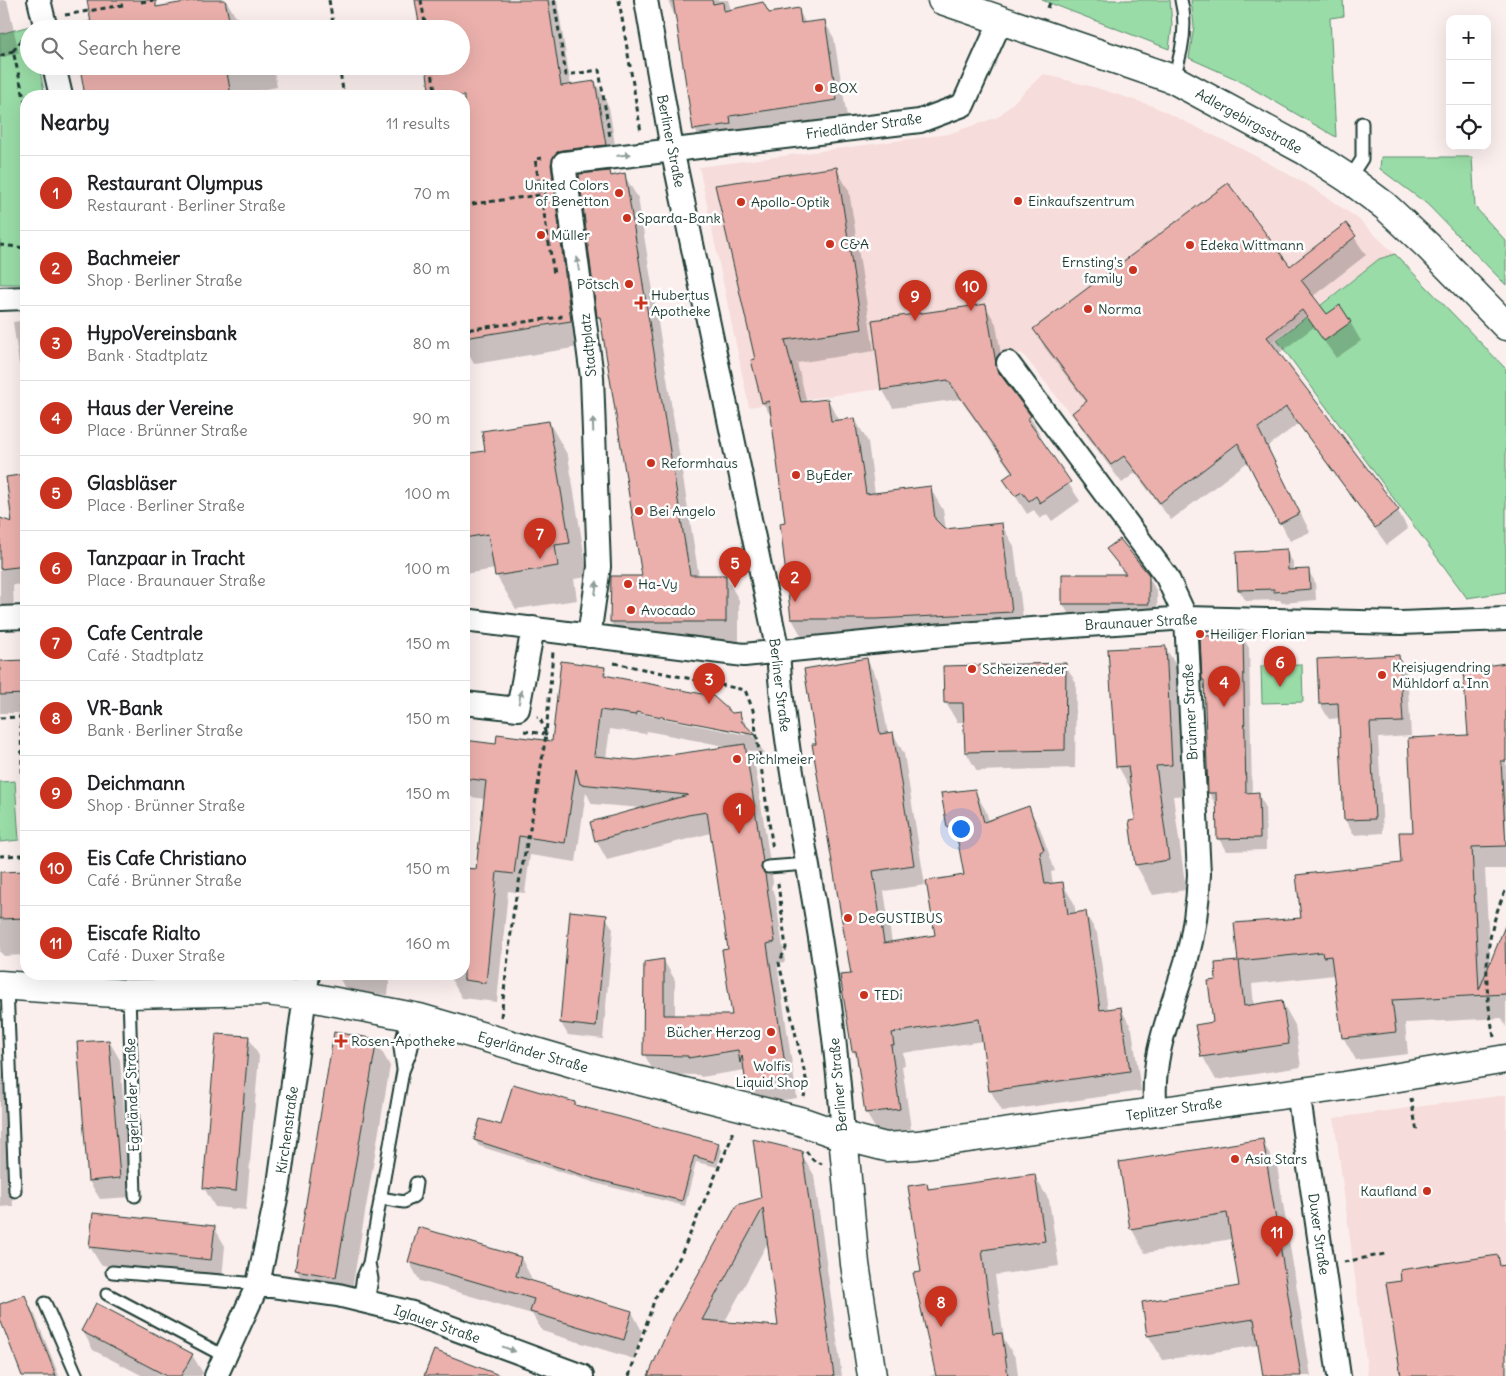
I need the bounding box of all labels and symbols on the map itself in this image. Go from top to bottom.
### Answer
place label: BOX [829,79,858,97]
marker: BOX [813,82,825,94]
street label: Adlergebirgsstraße [1192,84,1306,158]
street label: Berliner Straße [653,93,689,189]
street label: Friedländer Straße [805,109,923,143]
one-way arrow [616,151,632,159]
place label: United Colors of Benetton [525,176,609,210]
marker: United Colors of Benetton [613,187,625,199]
place label: Einkaufszentrum [1028,192,1134,210]
place label: Apollo-Optik [751,193,830,211]
marker: Einkaufszentrum [1012,195,1024,207]
marker: Apollo-Optik [735,196,747,208]
place label: Sparda-Bank [637,209,721,227]
marker: Sparda-Bank [621,212,633,224]
place label: Müller [551,226,590,244]
marker: Müller [535,229,547,241]
place label: C&A [840,235,869,253]
place label: Edeka Wittmann [1200,236,1304,254]
marker: C&A [824,238,836,250]
marker: Edeka Wittmann [1184,239,1196,251]
place label: Ernsting's family [1062,253,1123,287]
one-way arrow [574,256,582,272]
marker: Ernsting's family [1127,264,1139,276]
pin: 10 [955,270,987,311]
place label: Pötsch [577,275,619,293]
marker: Pötsch [623,278,635,290]
pin: 9 [899,280,931,321]
place label: Hubertus Apotheke [651,286,711,320]
marker: Hubertus Apotheke [635,297,647,309]
place label: Norma [1098,300,1141,318]
marker: Norma [1082,303,1094,315]
street label: Stadtplatz [576,312,600,378]
one-way arrow [589,417,597,433]
place label: Reformhaus [661,454,738,472]
marker: Reformhaus [645,457,657,469]
place label: ByEder [806,466,853,484]
marker: ByEder [790,469,802,481]
place label: Bei Angelo [649,502,716,520]
marker: Bei Angelo [633,505,645,517]
pin: 7 [524,518,556,559]
pin: 5 [719,547,751,588]
pin: 2 [779,561,811,602]
place label: Ha-Vy [638,575,678,593]
marker: Ha-Vy [622,578,634,590]
one-way arrow [592,579,600,595]
place label: Avocado [641,601,696,619]
marker: Avocado [625,604,637,616]
street label: Braunauer Straße [1084,610,1198,634]
place label: Heiliger Florian [1210,625,1305,643]
marker: Heiliger Florian [1194,628,1206,640]
street label: Berliner Straße [765,637,795,733]
pin: 6 [1264,646,1296,687]
place label: Kreisjugendring Mühldorf a. Inn [1392,658,1491,692]
place label: Scheizeneder [982,660,1067,678]
pin: 3 [693,663,725,704]
marker: Scheizeneder [966,663,978,675]
street label: Brünner Straße [1178,663,1202,761]
pin: 4 [1208,666,1240,707]
marker: Kreisjugendring Mühldorf a. Inn [1376,669,1388,681]
one-way arrow [517,689,525,705]
place label: Pichlmeier [747,750,813,768]
marker: Pichlmeier [731,753,743,765]
pin: 1 [723,793,755,834]
your location [948,816,974,842]
place label: DeGUSTIBUS [858,909,943,927]
marker: DeGUSTIBUS [842,912,854,924]
place label: TEDi [874,986,903,1004]
marker: TEDi [858,989,870,1001]
place label: Bücher Herzog [666,1023,761,1041]
marker: Bücher Herzog [765,1026,777,1038]
street label: Egerländer Straße [476,1028,590,1076]
place label: Rosen-Apotheke [351,1032,455,1050]
marker: Rosen-Apotheke [335,1035,347,1047]
street label: Berliner Straße [825,1037,851,1133]
street label: Egerländer Straße [121,1038,143,1152]
marker: Wolfis Liquid Shop [766,1044,778,1056]
place label: Wolfis Liquid Shop [735,1057,809,1091]
street label: Kirchenstraße [272,1085,302,1175]
street label: Teplitzer Straße [1125,1093,1223,1125]
place label: Asia Stars [1245,1150,1307,1168]
marker: Asia Stars [1229,1153,1241,1165]
place label: Kaufland [1360,1182,1417,1200]
marker: Kaufland [1421,1185,1433,1197]
street label: Duxer Straße [1304,1192,1334,1276]
pin: 11 [1261,1216,1293,1257]
pin: 8 [925,1286,957,1327]
street label: Iglauer Straße [391,1301,483,1347]
one-way arrow [502,1345,517,1353]

